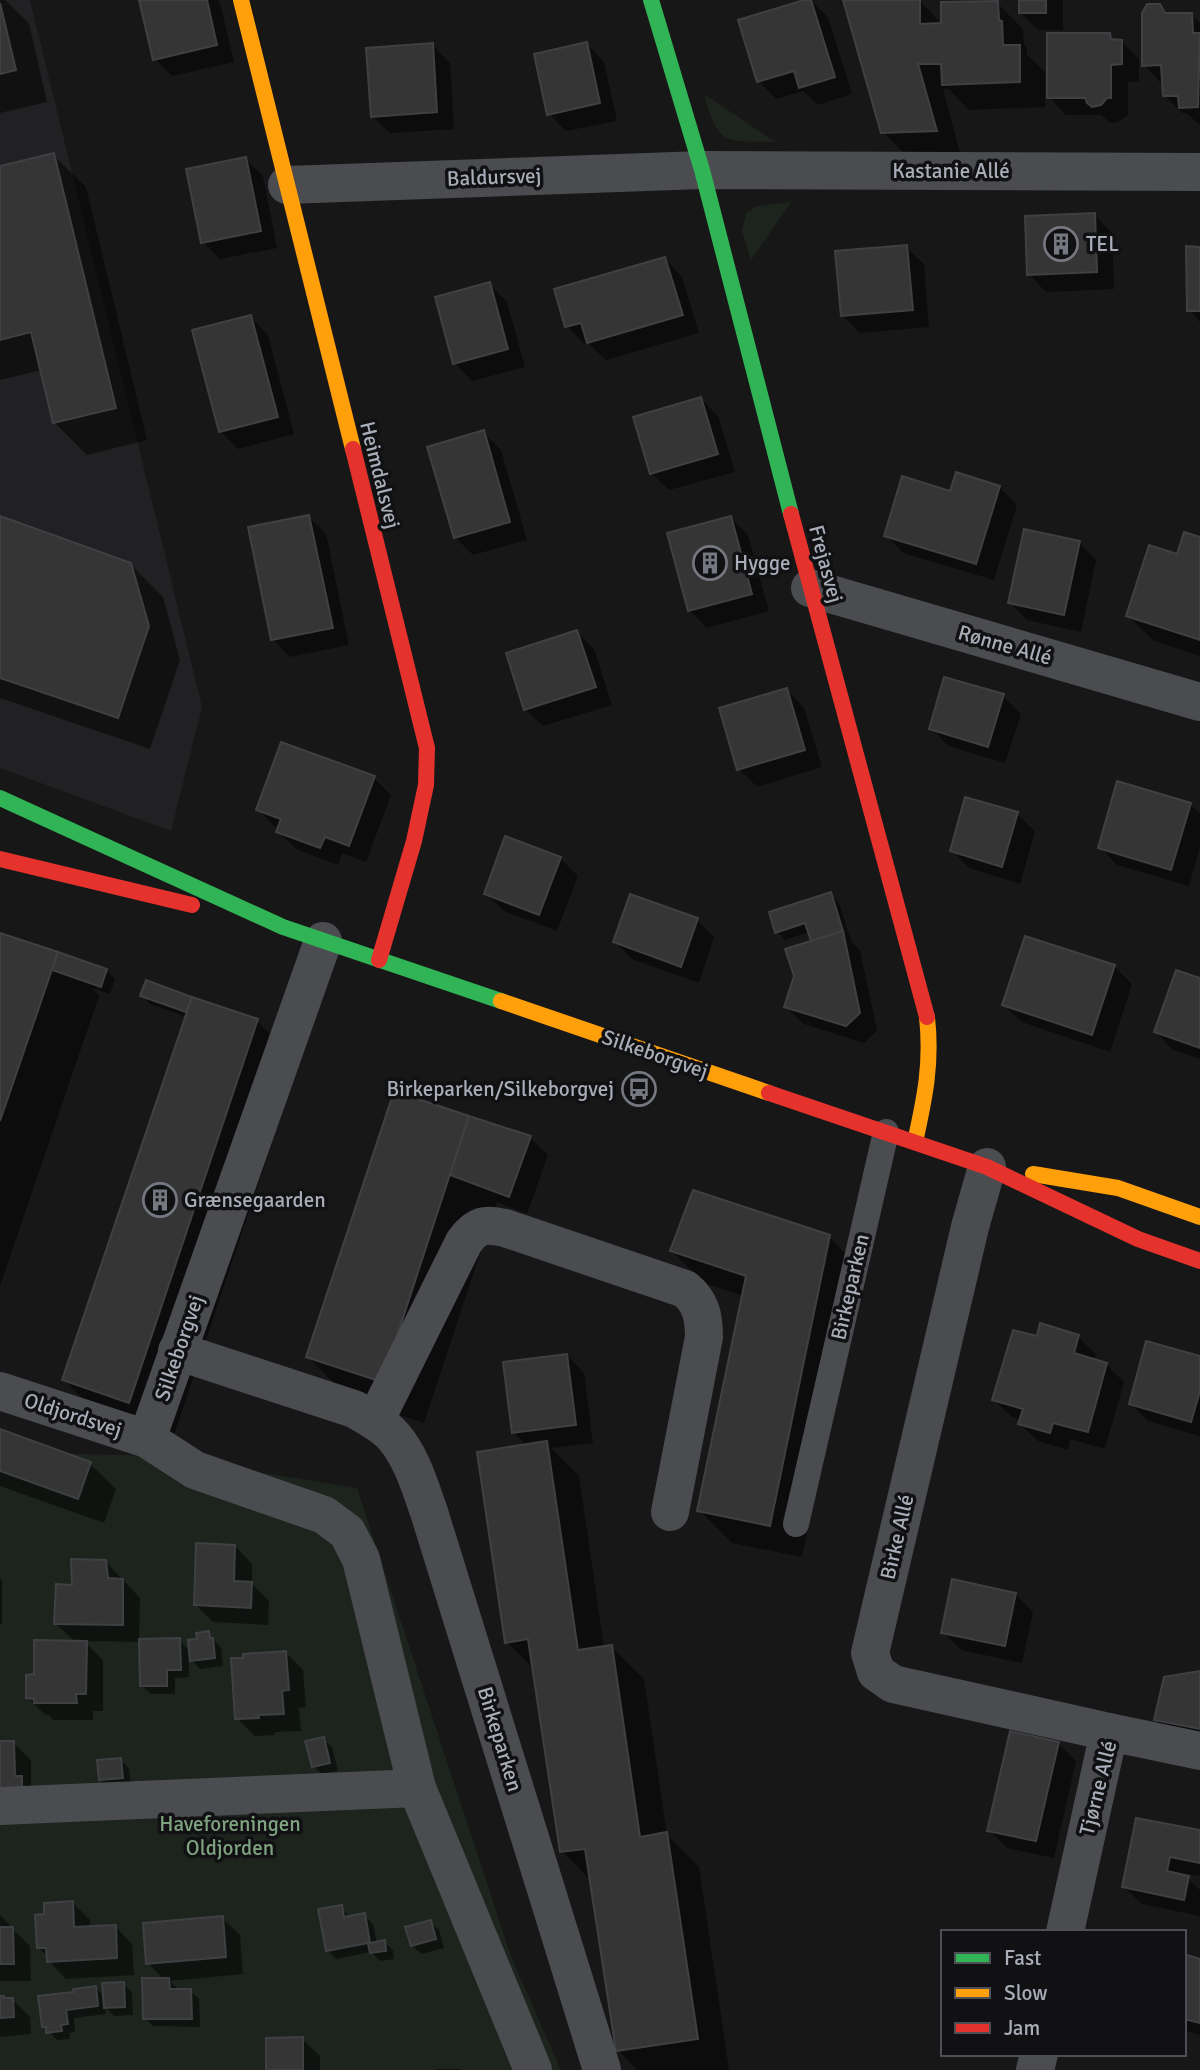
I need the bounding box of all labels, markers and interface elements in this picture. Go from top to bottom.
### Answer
street label: Kastanie Allé [892,158,1010,184]
street label: Baldursvej [446,162,542,192]
building icon: TEL [1042,225,1080,263]
place label: TEL [1086,231,1119,257]
street label: Heimdalsvej [354,419,406,531]
street label: Frejasvej [803,522,849,606]
building icon: Hygge [691,544,729,582]
place label: Hygge [734,550,791,576]
street label: Rønne Allé [955,619,1055,671]
street label: Silkeborgvej [599,1024,711,1084]
bus stop icon: Birkeparken/Silkeborgvej [620,1070,658,1108]
place label: Birkeparken/Silkeborgvej [386,1076,614,1102]
building icon: Grænsegaarden [141,1181,179,1219]
place label: Grænsegaarden [184,1187,326,1213]
street label: Birkeparken [825,1231,875,1343]
street label: Silkeborgvej [149,1292,209,1404]
street label: Oldjordsvej [21,1387,125,1443]
street label: Birke Allé [875,1492,919,1582]
street label: Birkeparken [472,1683,528,1795]
street label: Tjørne Allé [1074,1738,1122,1838]
park label: Haveforeningen Oldjorden [159,1811,301,1861]
legend [941,1930,1186,2056]
text: Fast [1004,1945,1041,1971]
text: Slow [1004,1980,1048,2006]
text: Jam [1004,2015,1040,2041]

